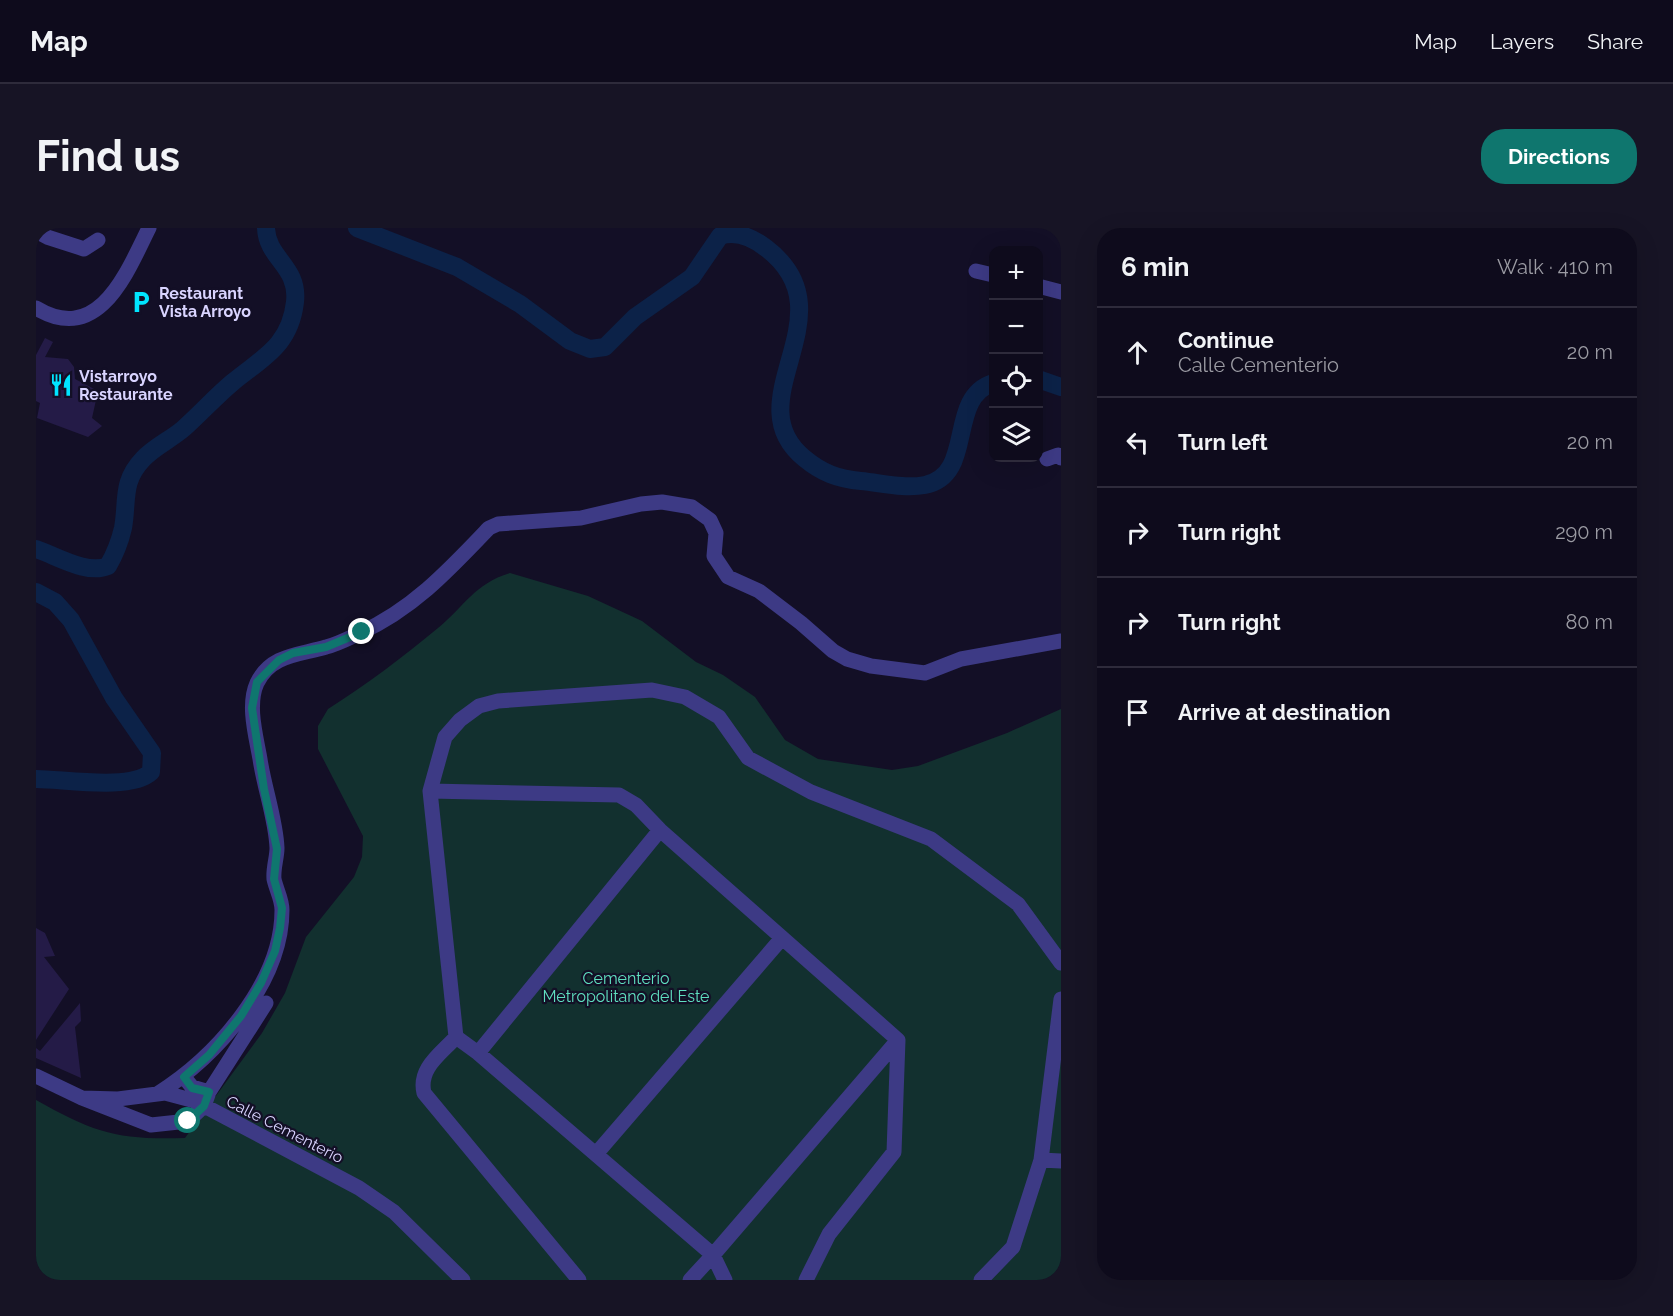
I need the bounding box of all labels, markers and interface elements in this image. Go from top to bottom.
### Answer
text: Map [30,25,88,58]
text: Map [1414,29,1457,54]
text: Layers [1490,29,1554,54]
text: Share [1587,29,1643,54]
button: Directions [1481,129,1637,184]
text: Find us [36,132,180,181]
map controls [989,246,1043,462]
button: + [989,246,1043,300]
text: 6 min [1121,252,1190,282]
text: Walk · 410 m [1497,255,1613,279]
place label: Restaurant Vista Arroyo [159,284,251,321]
parking icon: Restaurant Vista Arroyo [128,289,154,315]
button: − [989,300,1043,354]
text: Continue [1178,327,1274,353]
icon: ahead [1121,336,1154,369]
text: 20 m [1567,340,1613,364]
text: Calle Cementerio [1178,353,1339,377]
button: locate [989,354,1043,408]
place label: Vistarroyo Restaurante [79,367,173,404]
restaurant icon: Vistarroyo Restaurante [48,372,74,398]
button: layers [989,408,1043,462]
icon: left [1121,426,1154,459]
text: Turn left [1178,429,1268,455]
text: 20 m [1567,430,1613,454]
icon: right [1121,516,1154,549]
text: Turn right [1178,519,1281,545]
text: 290 m [1555,520,1613,544]
icon: right [1121,606,1154,639]
text: Turn right [1178,609,1281,635]
text: 80 m [1565,610,1613,634]
route end [348,618,374,644]
icon: arrive [1121,696,1154,729]
text: Arrive at destination [1178,699,1391,725]
park label: Cementerio Metropolitano del Este [542,969,710,1006]
street label: Calle Cementerio [223,1092,346,1167]
route start [174,1107,200,1133]

